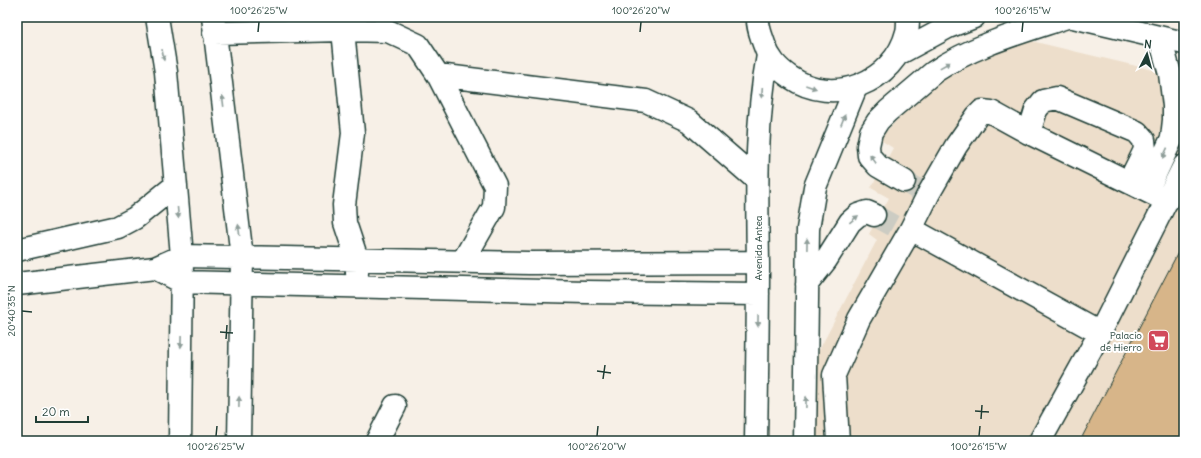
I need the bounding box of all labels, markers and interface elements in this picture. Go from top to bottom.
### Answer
text: 100°26'25"W [230,4,288,17]
text: 100°26'20"W [612,4,670,17]
text: 100°26'15"W [995,4,1051,17]
north arrow [1127,34,1167,74]
text: N [1144,37,1153,51]
one-way arrow [160,49,166,62]
one-way arrow [940,62,951,68]
one-way arrow [806,84,818,90]
one-way arrow [758,87,765,99]
one-way arrow [220,95,226,107]
one-way arrow [840,114,846,126]
one-way arrow [1162,147,1168,159]
one-way arrow [869,154,877,164]
one-way arrow [175,207,182,219]
street label: Avenida Antea [752,215,765,281]
one-way arrow [849,215,859,223]
one-way arrow [236,224,242,236]
one-way arrow [804,237,810,250]
text: 20°40'35"N [5,285,18,337]
one-way arrow [755,315,761,328]
supermarket icon: Palacio de Hierro [1145,328,1171,354]
place label: Palacio de Hierro [1100,329,1142,354]
one-way arrow [178,336,185,348]
one-way arrow [236,395,242,408]
one-way arrow [803,395,809,408]
scale bar [36,398,88,424]
text: 20 m [42,404,70,419]
text: 100°26'25"W [187,440,245,453]
text: 100°26'20"W [568,440,626,453]
text: 100°26'15"W [951,440,1007,453]

